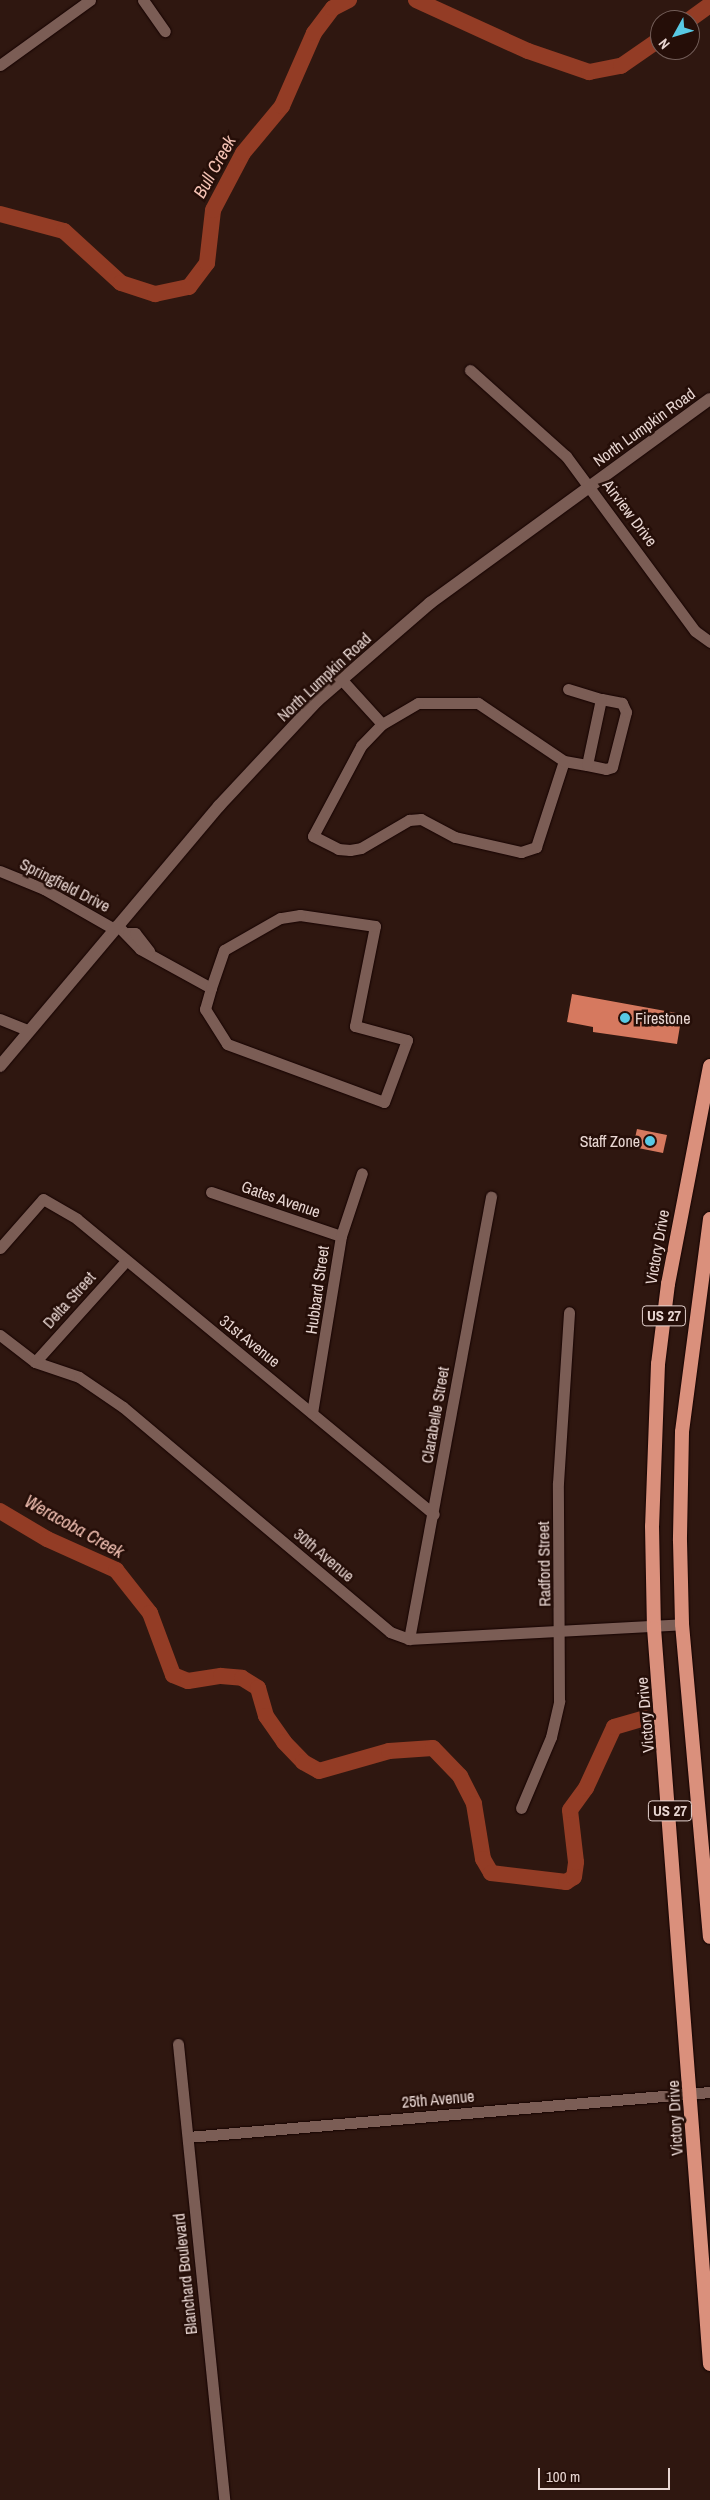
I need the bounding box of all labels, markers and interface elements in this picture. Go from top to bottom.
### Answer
north arrow [650,10,700,60]
text: N [655,35,674,53]
water label: Bull Creek [189,132,241,202]
street label: North Lumpkin Road [589,384,699,470]
street label: Airview Drive [599,476,661,550]
street label: North Lumpkin Road [273,629,375,725]
street label: Springfield Drive [17,854,113,916]
place label: Firestone [635,1008,690,1028]
marker: Firestone [619,1012,631,1024]
place label: Staff Zone [580,1131,640,1151]
marker: Staff Zone [644,1135,656,1147]
street label: Gates Avenue [239,1176,323,1222]
street label: Victory Drive [641,1208,673,1286]
street label: Hubbard Street [301,1245,333,1335]
street label: Delta Street [39,1268,99,1332]
road number: US 27 [642,1304,686,1328]
street label: 31st Avenue [216,1311,284,1371]
street label: Clarabelle Street [417,1365,453,1465]
water label: Weracoba Creek [20,1491,128,1563]
street label: Radford Street [534,1521,554,1607]
street label: 30th Avenue [290,1524,358,1586]
street label: Victory Drive [632,1677,658,1753]
road number: US 27 [648,1798,692,1824]
street label: Victory Drive [663,2080,687,2156]
street label: 25th Avenue [401,2086,475,2112]
street label: Blanchard Boulevard [169,2212,201,2336]
scale bar [540,2458,672,2490]
text: 100 m [546,2466,580,2487]

